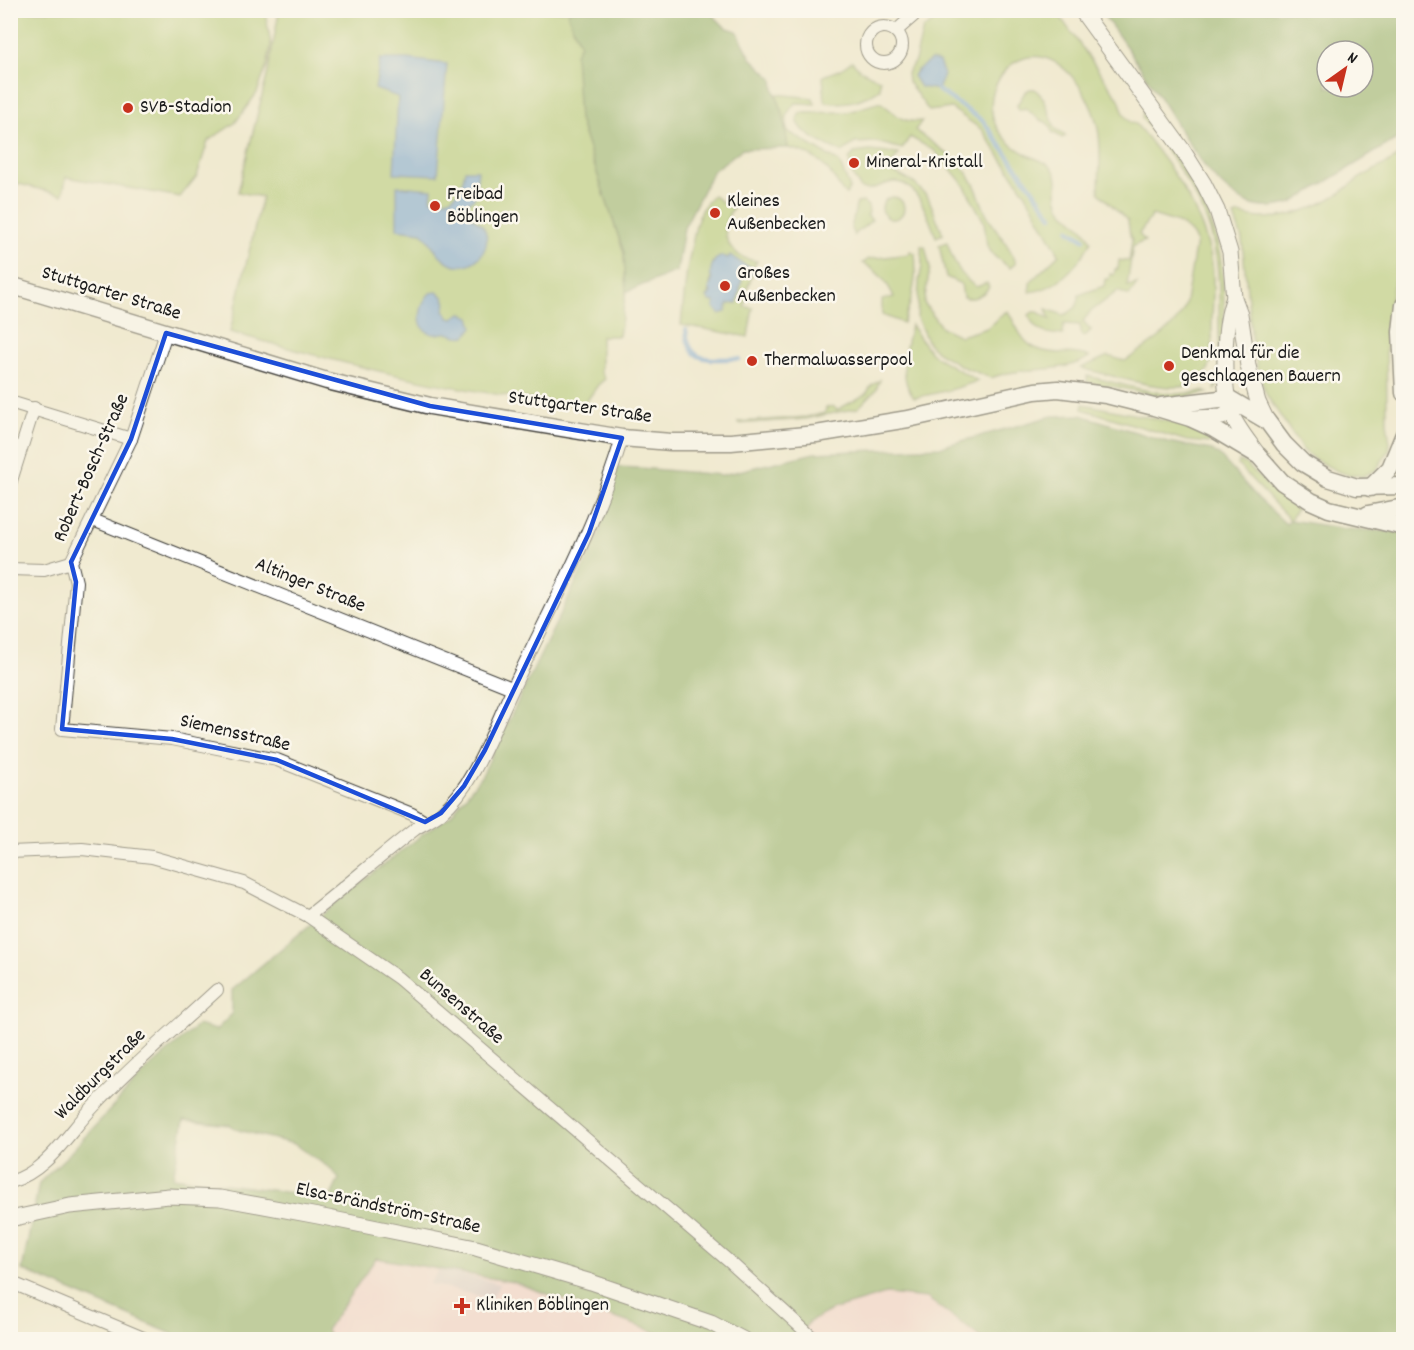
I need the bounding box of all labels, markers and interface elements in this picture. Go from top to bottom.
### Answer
north arrow [1315,39,1375,99]
text: N [1342,47,1362,70]
place label: SVB-Stadion [140,94,232,122]
marker: SVB-Stadion [121,101,135,115]
place label: Mineral-Kristall [866,149,983,177]
marker: Mineral-Kristall [847,156,861,170]
place label: Freibad Böblingen [447,181,519,232]
place label: Kleines Außenbecken [727,188,826,239]
marker: Freibad Böblingen [428,199,442,213]
marker: Kleines Außenbecken [708,206,722,220]
street label: Stuttgarter Straße [38,259,184,329]
place label: Großes Außenbecken [737,260,836,311]
marker: Großes Außenbecken [718,279,732,293]
place label: Denkmal für die geschlagenen Bauern [1181,340,1341,391]
place label: Thermalwasserpool [764,347,913,375]
marker: Thermalwasserpool [745,354,759,368]
marker: Denkmal für die geschlagenen Bauern [1162,359,1176,373]
street label: Stuttgarter Straße [506,384,654,432]
street label: Robert-Bosch-Straße [47,389,137,547]
street label: Altinger Straße [251,551,370,621]
street label: Siemensstraße [177,708,293,760]
street label: Bunsenstraße [412,962,510,1052]
street label: Waldburgstraße [49,1023,153,1127]
street label: Elsa-Brändström-Straße [293,1176,483,1242]
place label: Kliniken Böblingen [476,1292,609,1320]
marker: Kliniken Böblingen [453,1297,471,1315]

